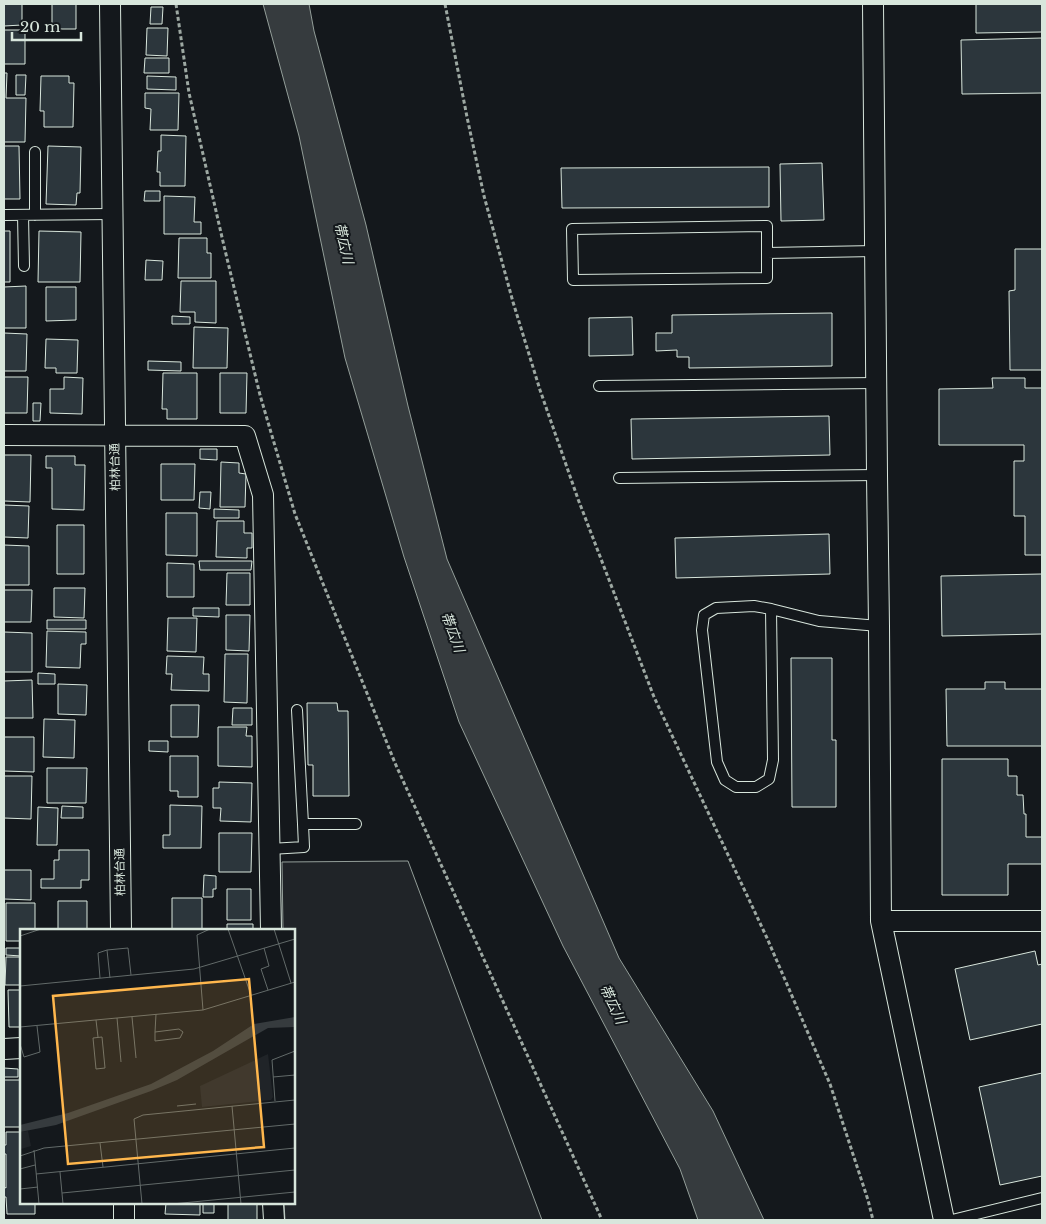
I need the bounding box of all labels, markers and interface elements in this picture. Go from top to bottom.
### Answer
scale bar [12,10,81,42]
text: 20 m [20,17,60,36]
water label: 帯広川 [331,221,358,267]
street label: 柏林台通 [107,443,122,491]
water label: 帯広川 [437,609,469,657]
street label: 柏林台通 [112,848,127,896]
inset map [20,929,295,1204]
water label: 帯広川 [596,981,631,1029]

